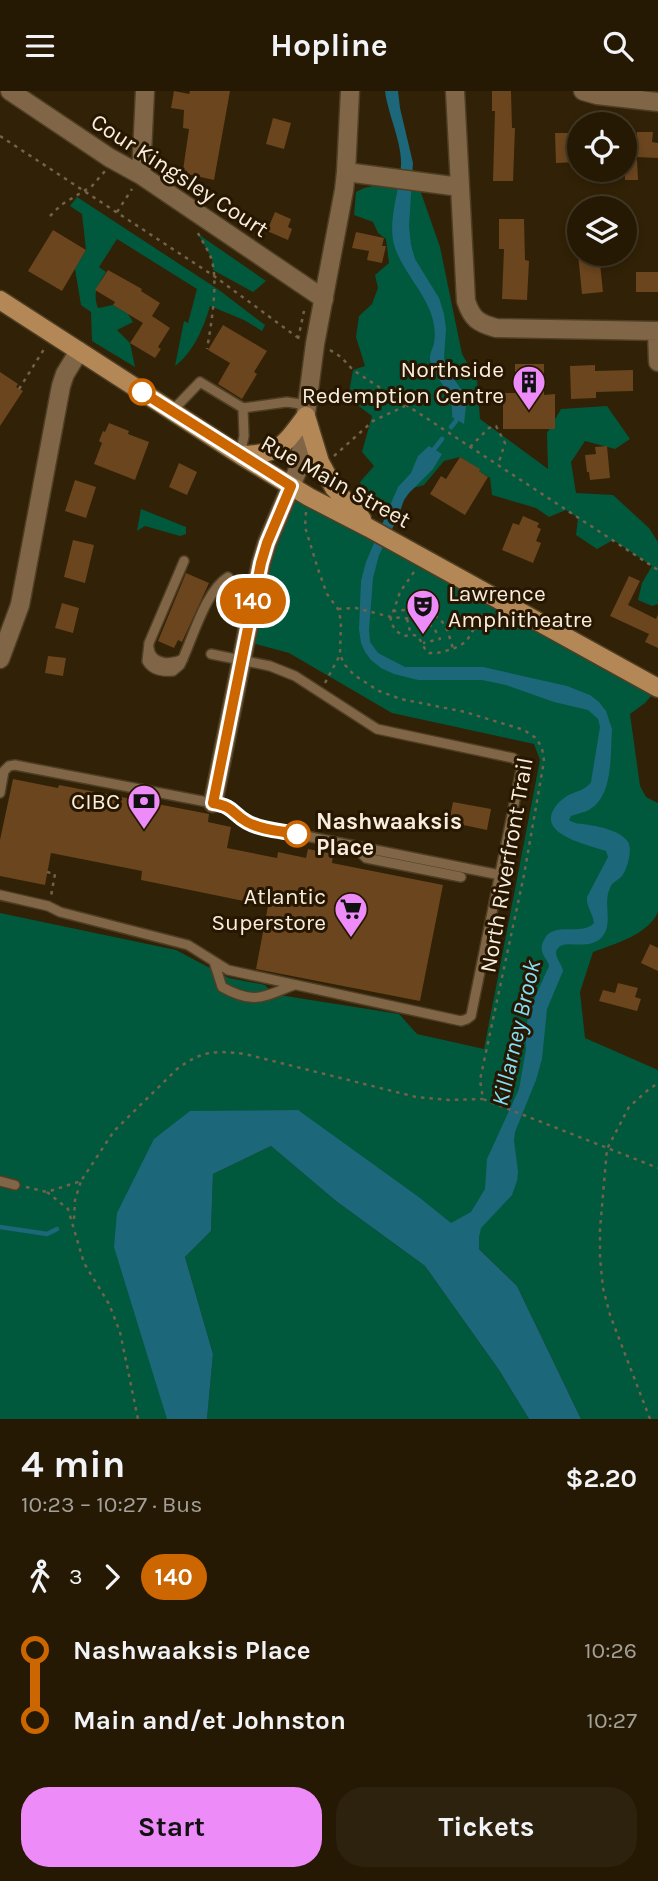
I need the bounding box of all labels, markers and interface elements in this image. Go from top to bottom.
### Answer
icon: menu [21,27,59,65]
text: Hopline [270,27,388,64]
icon: search [599,27,637,65]
street label: Cour Kingsley Court [86,108,274,243]
map controls [567,112,637,266]
button: locate [567,112,637,182]
button: layers [567,196,637,266]
place label: Northside Redemption Centre [302,356,504,409]
building icon: Northside Redemption Centre [510,363,548,412]
unlabelled marker [129,379,155,405]
street label: Rue Main Street [256,429,416,534]
line badge: 140 [213,578,293,624]
place label: Lawrence Amphitheatre [448,580,593,633]
text: 140 [234,587,272,615]
theatre icon: Lawrence Amphitheatre [404,587,442,636]
street label: North Riverfront Trail [474,755,539,975]
bank icon: CIBC [125,782,163,831]
place label: CIBC [71,788,120,815]
place label: Nashwaaksis Place [316,808,462,861]
marker: Nashwaaksis Place [284,821,310,847]
place label: Atlantic Superstore [211,883,326,936]
supermarket icon: Atlantic Superstore [332,890,370,939]
water label: Killarney Brook [486,956,547,1109]
text: 4 min [21,1442,125,1487]
text: $2.20 [566,1463,637,1494]
text: 10:23 – 10:27 · Bus [21,1491,202,1518]
icon: walk [21,1558,59,1596]
icon: forward [93,1558,131,1596]
text: 3 [69,1563,83,1590]
text: 140 [155,1563,193,1591]
text: Nashwaaksis Place [73,1635,311,1666]
text: 10:26 [584,1637,637,1664]
text: Main and/et Johnston [73,1705,346,1736]
text: 10:27 [586,1707,637,1734]
button: Start [21,1787,322,1867]
button: Tickets [336,1787,637,1867]

